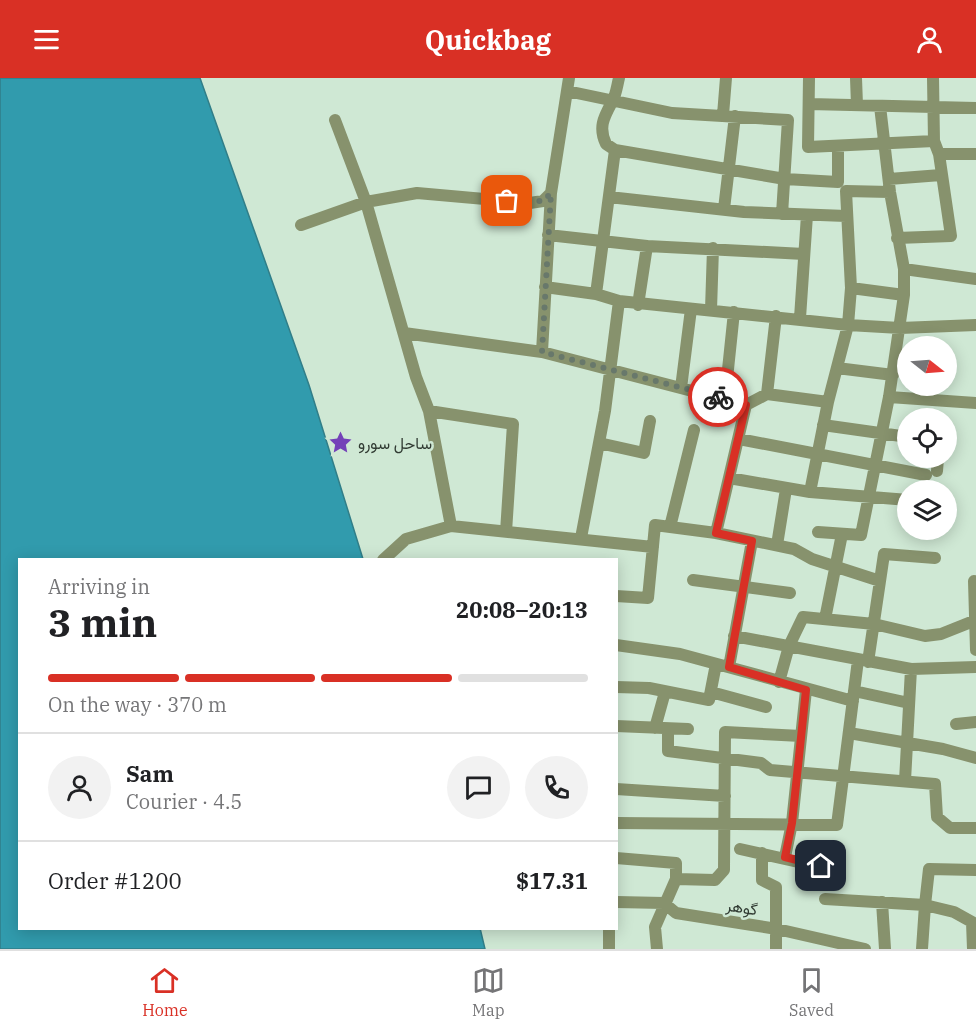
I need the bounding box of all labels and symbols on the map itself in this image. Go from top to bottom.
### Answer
pin [481,175,532,226]
north arrow [897,336,957,396]
courier [688,367,748,427]
place icon: ساحل سورو [327,430,353,456]
place label: ساحل سورو [358,433,432,454]
pin [795,840,846,891]
street label: گوهر [724,895,759,920]

